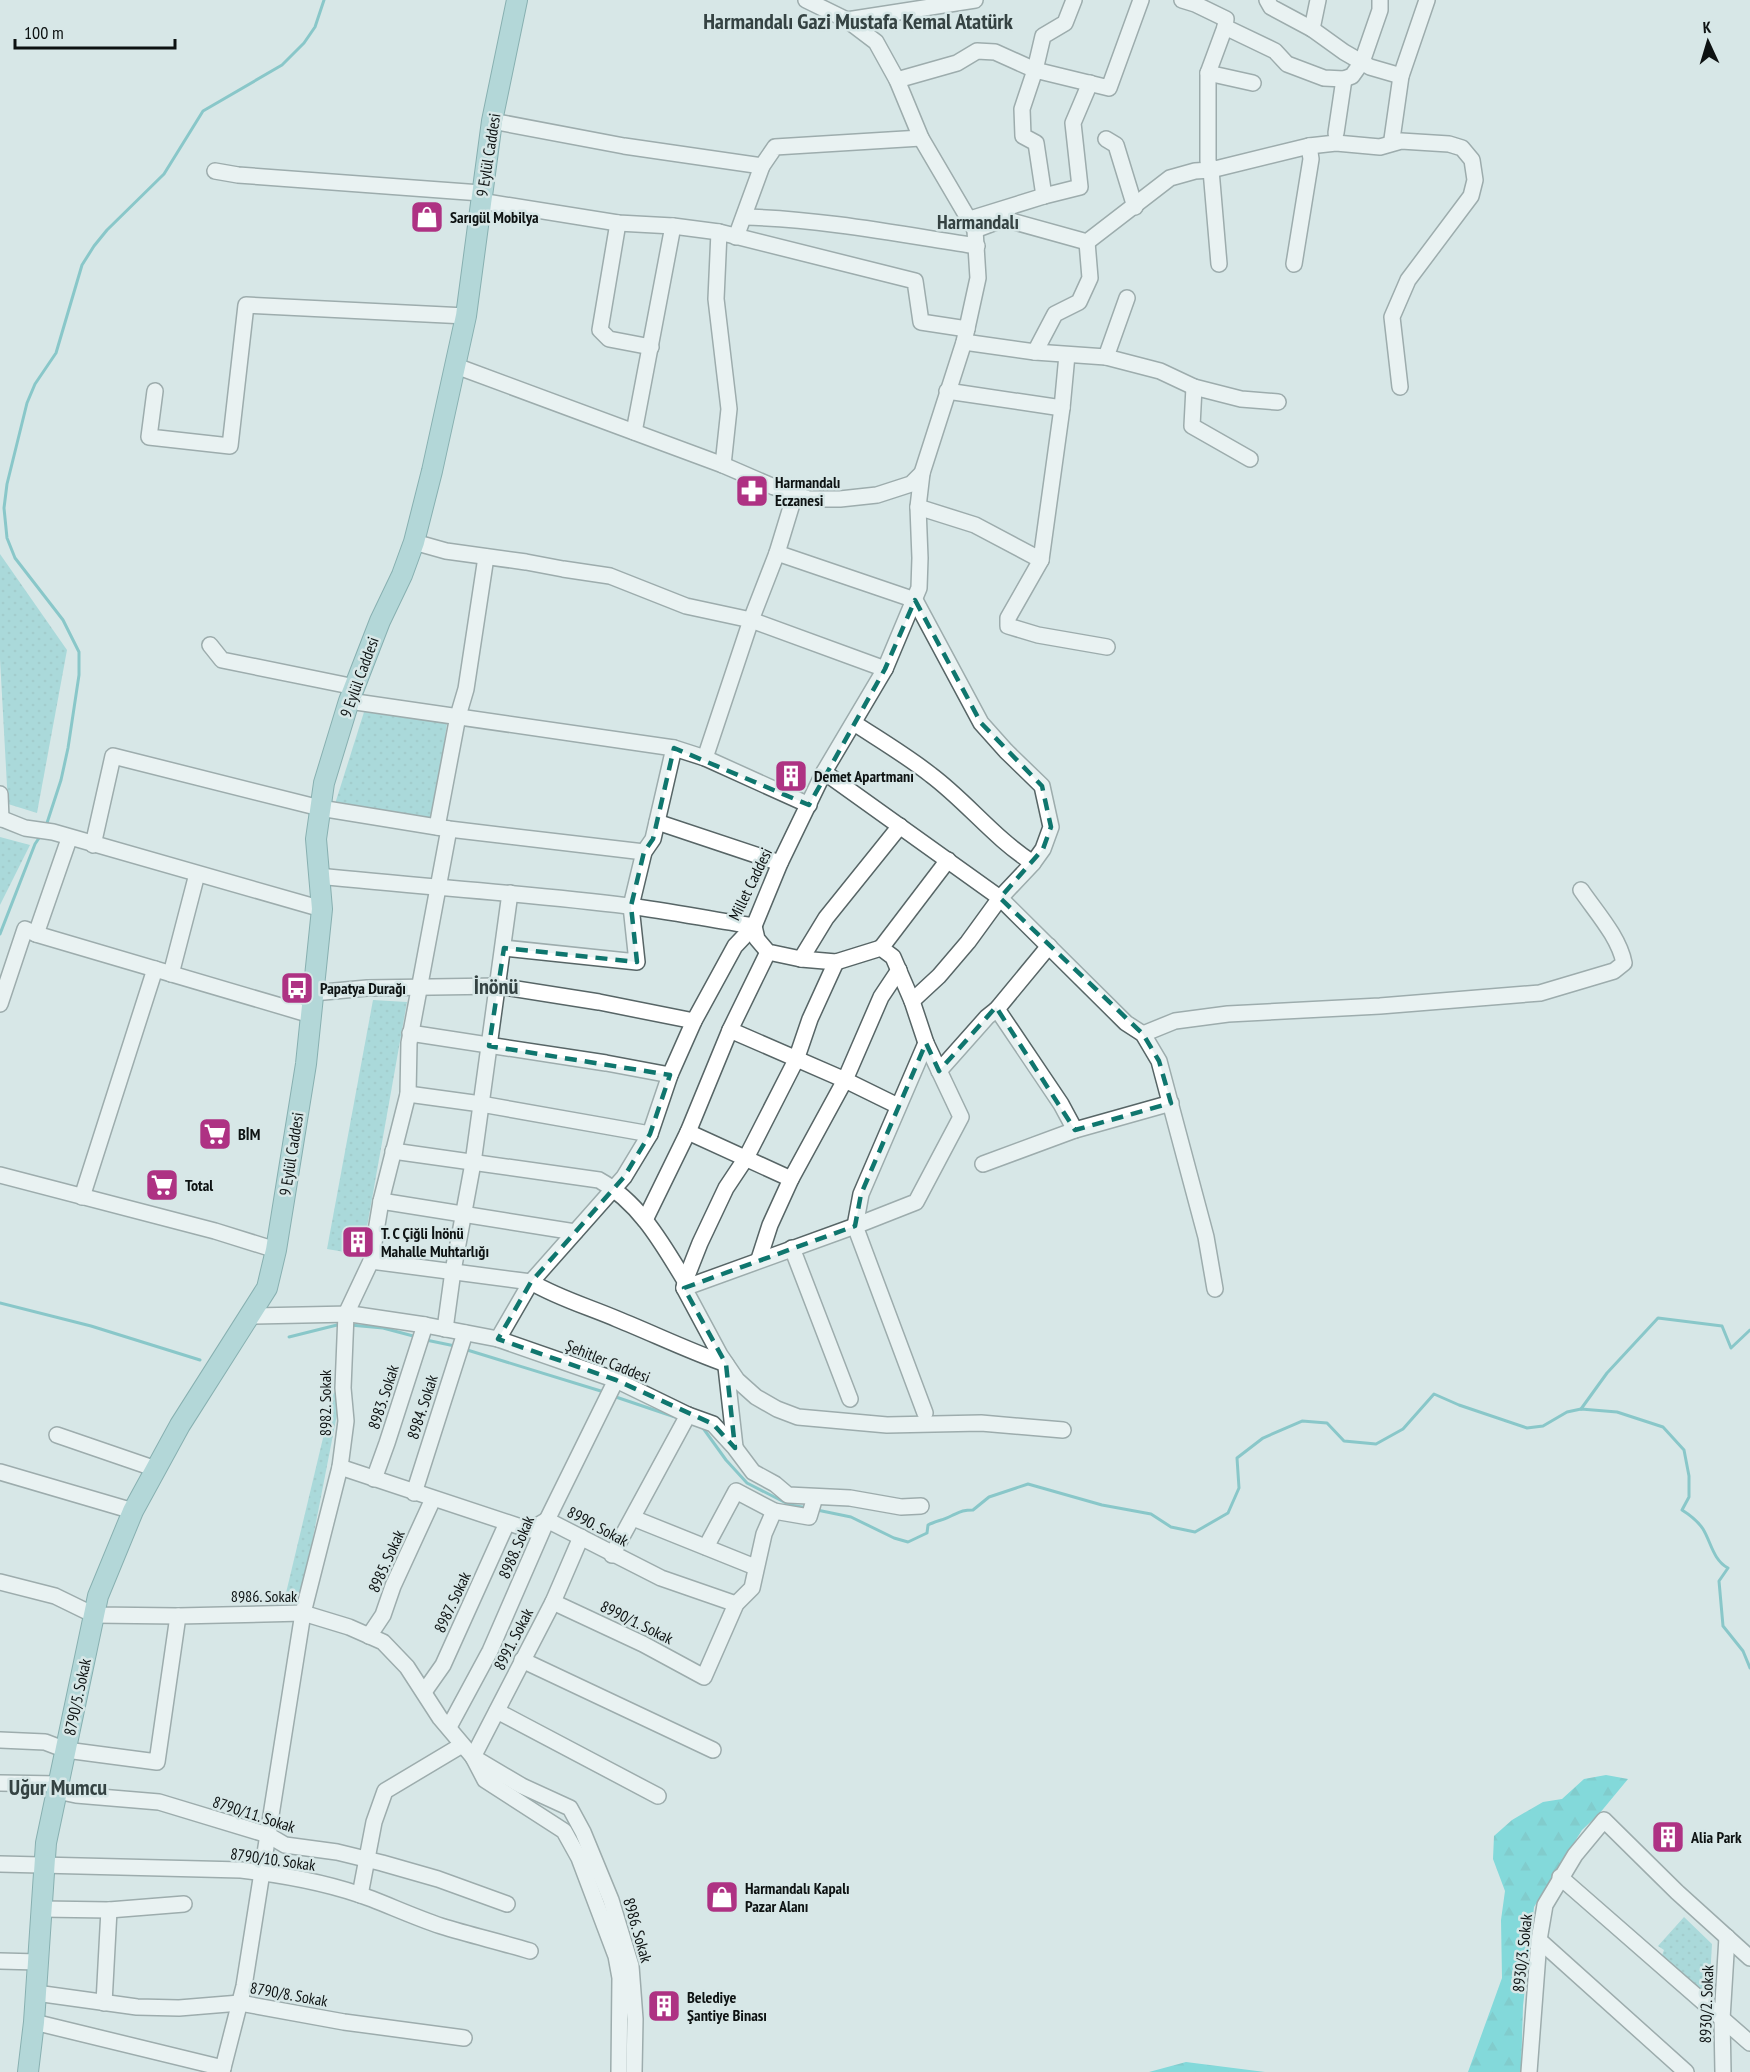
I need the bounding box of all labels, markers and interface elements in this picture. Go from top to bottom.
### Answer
district label: Harmandalı Gazi Mustafa Kemal Atatürk [703,7,1014,35]
scale bar [15,12,176,50]
north arrow [1678,12,1738,72]
text: K [1702,17,1712,37]
text: 100 m [24,21,64,44]
street label: 9 Eylül Caddesi [472,112,504,198]
shop icon: Sarıgül Mobilya [409,199,445,235]
place label: Sarıgül Mobilya [450,207,539,227]
district label: Harmandalı [937,209,1019,235]
place label: Harmandalı Eczanesi [775,472,840,510]
pharmacy icon: Harmandalı Eczanesi [734,473,770,509]
street label: 9 Eylül Caddesi [335,634,383,720]
building icon: Demet Apartmanı [773,758,809,794]
place label: Demet Apartmanı [814,766,914,786]
street label: Millet Caddesi [724,844,776,924]
bus stop icon: Papatya Durağı [279,970,315,1006]
district label: İnönü [474,972,518,1000]
place label: Papatya Durağı [320,978,406,998]
street label: 9 Eylül Caddesi [275,1111,307,1197]
supermarket icon: BİM [197,1116,233,1152]
place label: BİM [238,1124,260,1144]
supermarket icon: Total [144,1167,180,1203]
place label: Total [185,1175,213,1195]
place label: T. C Çiğli İnönü Mahalle Muhtarlığı [381,1223,489,1261]
building icon: T. C Çiğli İnönü Mahalle Muhtarlığı [340,1224,376,1260]
street label: Şehitler Caddesi [563,1335,653,1387]
street label: 8983. Sokak [363,1362,403,1432]
street label: 8982. Sokak [315,1369,335,1436]
street label: 8984. Sokak [402,1372,442,1442]
street label: 8990. Sokak [564,1502,633,1551]
street label: 8988. Sokak [494,1512,539,1582]
street label: 8985. Sokak [363,1526,409,1595]
street label: 8987. Sokak [429,1568,475,1636]
street label: 8986. Sokak [231,1586,298,1606]
street label: 8990/1. Sokak [597,1596,677,1649]
street label: 8991. Sokak [489,1604,537,1673]
street label: 8790/5. Sokak [59,1656,95,1737]
district label: Uğur Mumcu [9,1773,107,1801]
street label: 8790/11. Sokak [210,1791,299,1837]
building icon: Alia Park [1650,1819,1686,1855]
place label: Alia Park [1690,1827,1742,1847]
street label: 8790/10. Sokak [229,1843,318,1875]
place label: Harmandalı Kapalı Pazar Alanı [745,1878,850,1916]
shop icon: Harmandalı Kapalı Pazar Alanı [704,1879,740,1915]
street label: 8986. Sokak [619,1895,657,1966]
street label: 8930/3. Sokak [1508,1912,1536,1993]
street label: 8930/2. Sokak [1695,1964,1717,2044]
street label: 8790/8. Sokak [249,1977,330,2011]
place label: Belediye Şantiye Binası [687,1987,767,2025]
building icon: Belediye Şantiye Binası [646,1988,682,2024]

